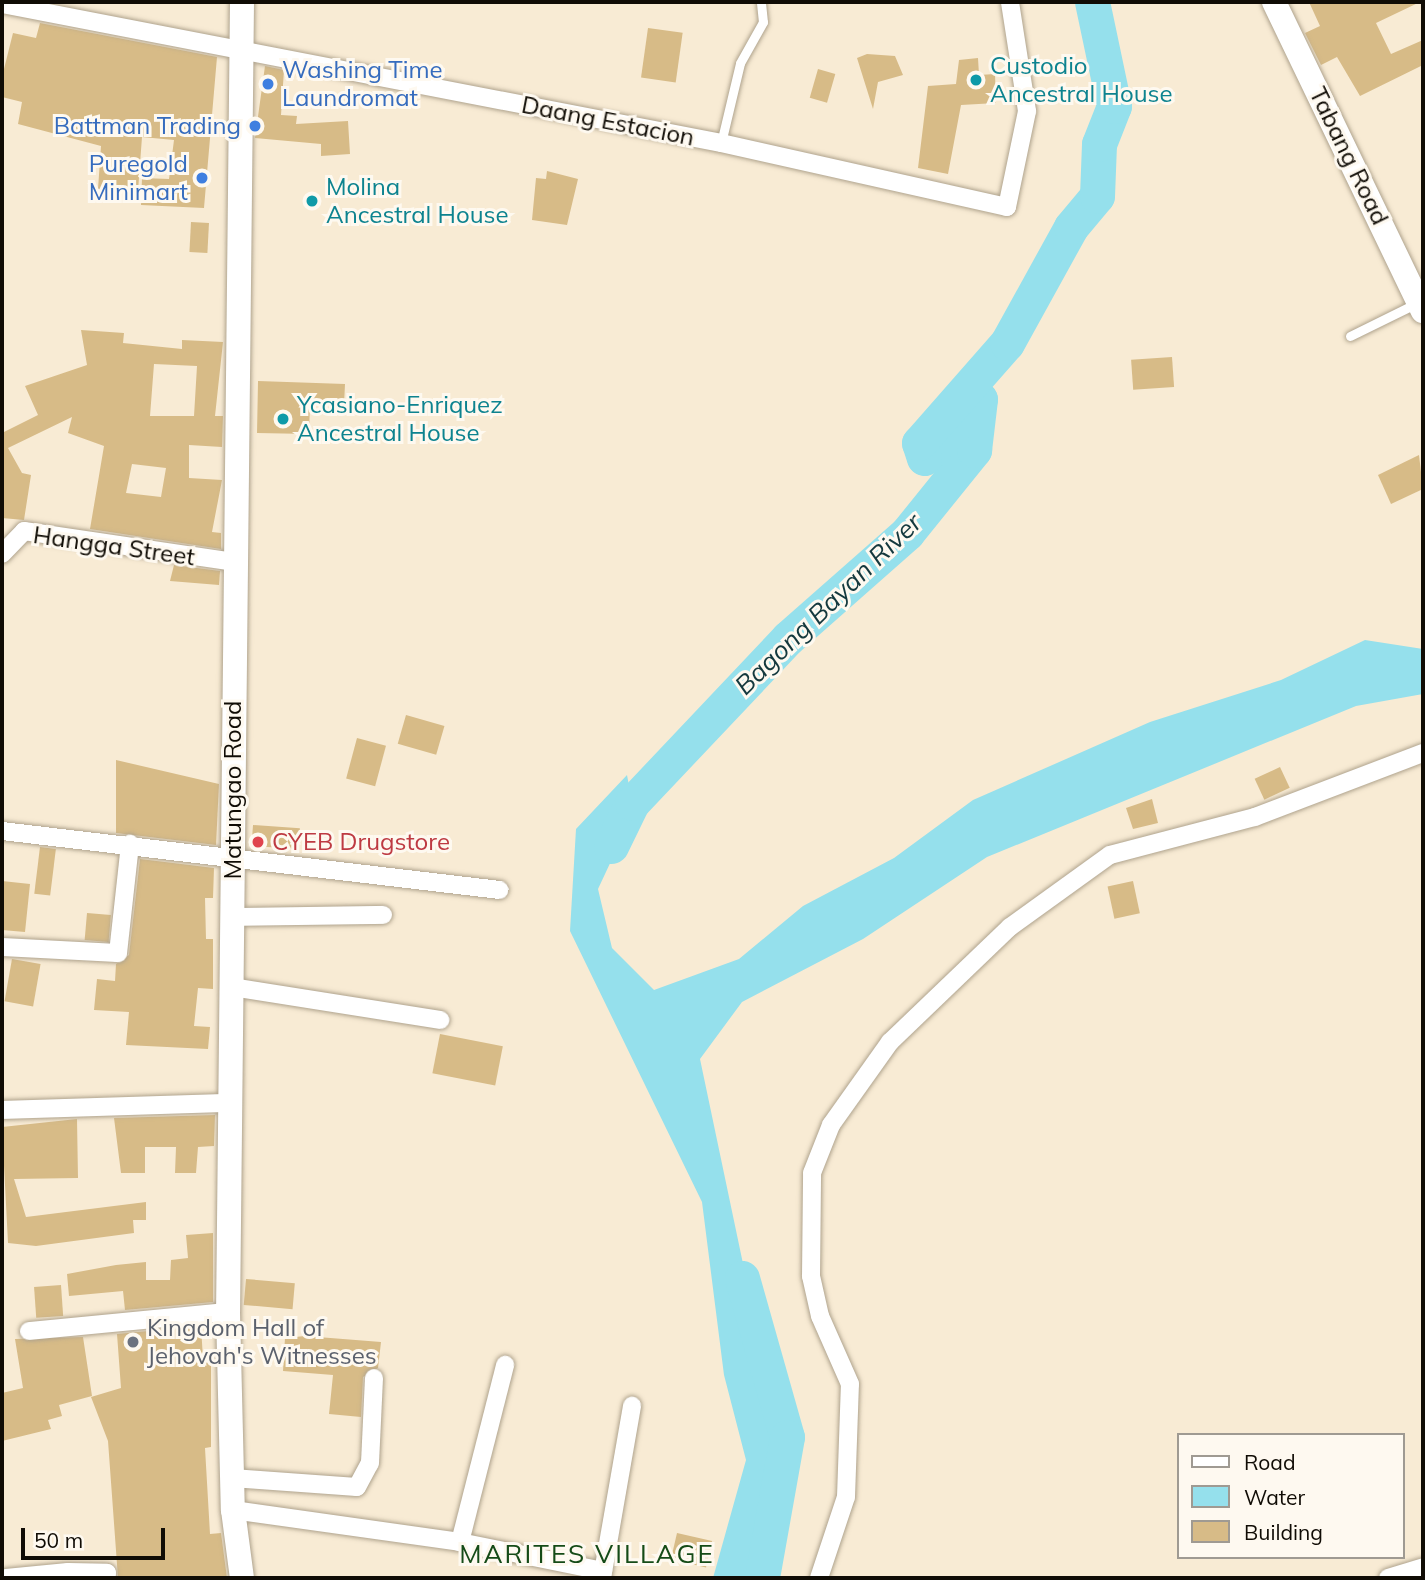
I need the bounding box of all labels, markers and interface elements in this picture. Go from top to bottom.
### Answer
place label: Custodio Ancestral House [990,52,1172,108]
place label: Washing Time Laundromat [282,56,443,112]
marker: Custodio Ancestral House [968,72,984,88]
marker: Washing Time Laundromat [260,76,276,92]
street label: Tabang Road [1303,83,1395,229]
street label: Daang Estacion [519,90,697,152]
place label: Battman Trading [54,112,241,140]
marker: Battman Trading [247,118,263,134]
place label: Puregold Minimart [89,150,188,206]
marker: Puregold Minimart [194,170,210,186]
place label: Molina Ancestral House [326,173,508,229]
marker: Molina Ancestral House [304,193,320,209]
place label: Ycasiano-Enriquez Ancestral House [297,391,503,447]
marker: Ycasiano-Enriquez Ancestral House [275,411,291,427]
water label: Bagong Bayan River [728,507,928,701]
street label: Hangga Street [31,520,197,572]
street label: Matungao Road [219,701,247,879]
place label: CYEB Drugstore [272,828,450,856]
marker: CYEB Drugstore [250,834,266,850]
place label: Kingdom Hall of Jehovah's Witnesses [147,1314,377,1370]
marker: Kingdom Hall of Jehovah's Witnesses [125,1334,141,1350]
legend [1176,1433,1404,1559]
text: Road [1244,1449,1295,1475]
text: Water [1244,1484,1305,1510]
scale bar [24,1514,168,1558]
text: Building [1244,1519,1323,1545]
text: 50 m [34,1527,83,1553]
district label: MARITES VILLAGE [461,1538,713,1570]

